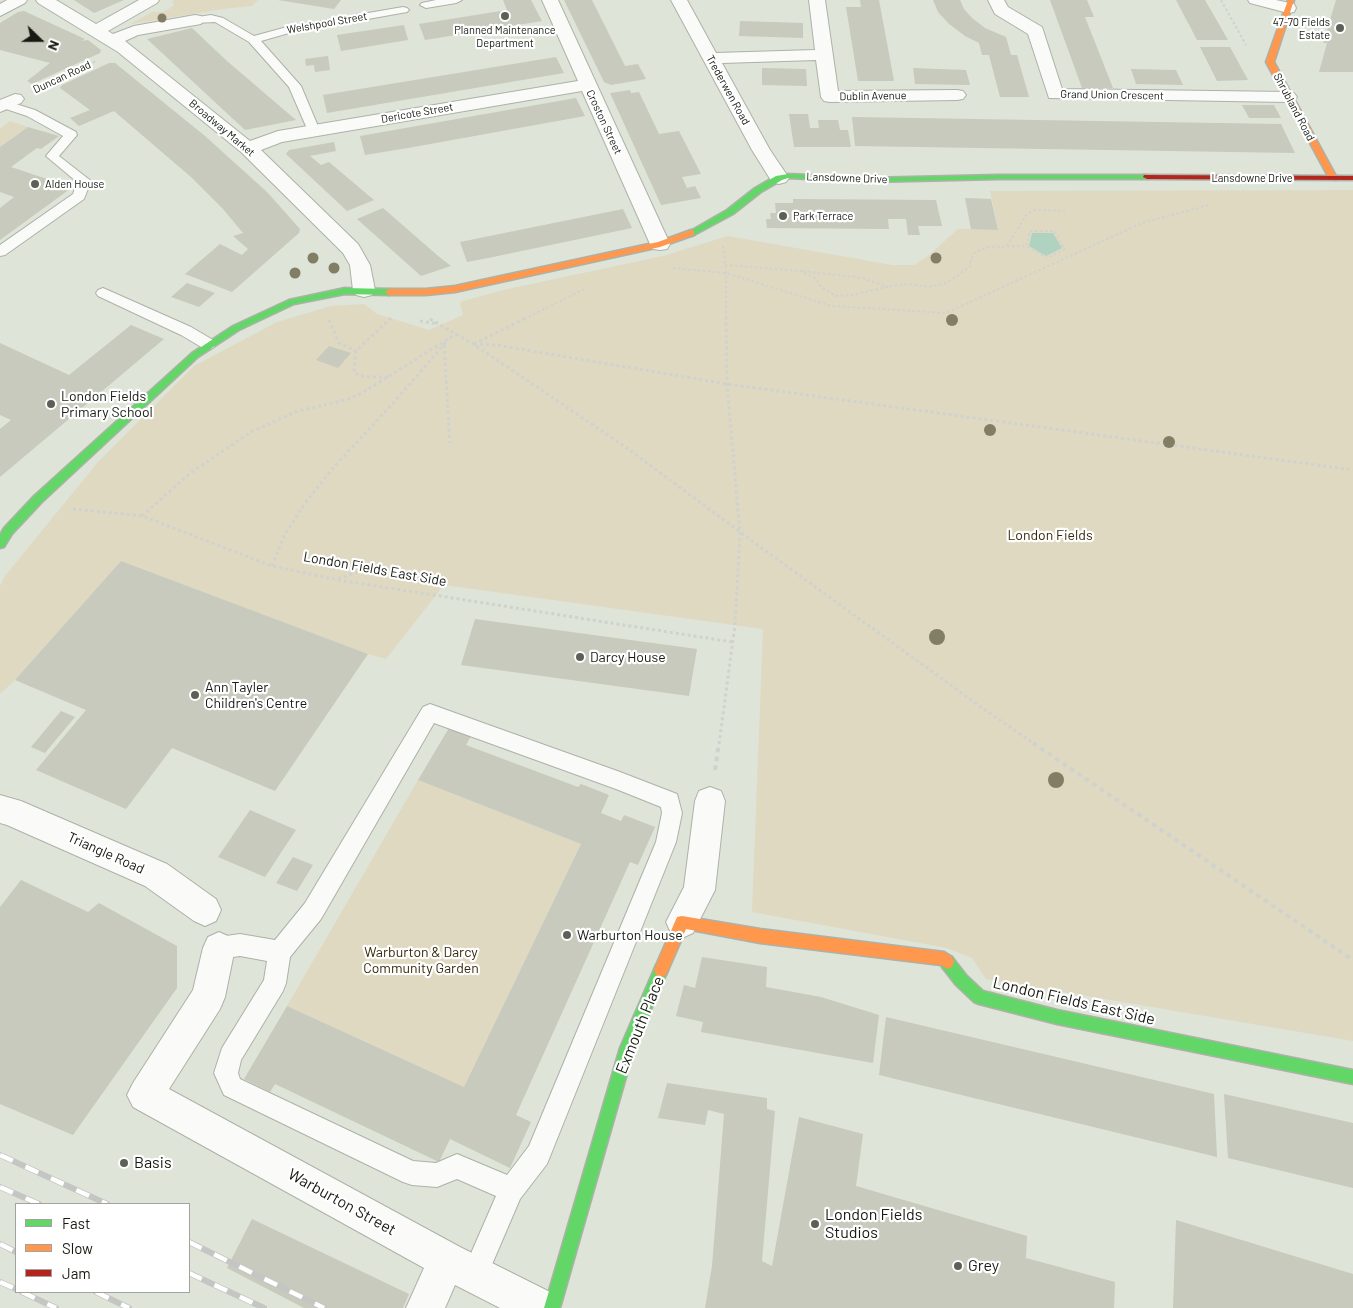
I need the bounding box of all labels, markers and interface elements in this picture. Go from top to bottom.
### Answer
street label: Welshpool Street [286,9,368,37]
marker: Planned Maintenance Department [499,10,511,22]
north arrow [15,15,65,65]
place label: 47-70 Fields Estate [1273,15,1330,41]
marker: 47-70 Fields Estate [1334,22,1346,34]
place label: Planned Maintenance Department [454,23,556,49]
text: N [45,38,64,53]
street label: Trederwen Road [703,53,753,127]
street label: Duncan Road [31,58,93,96]
street label: Shrubland Road [1271,71,1317,143]
street label: Grand Union Crescent [1060,87,1164,103]
street label: Croston Street [583,88,625,156]
street label: Dublin Avenue [839,89,907,103]
street label: Broadway Market [186,97,258,159]
street label: Dericote Street [380,100,454,126]
street label: Lansdowne Drive [806,170,888,186]
street label: Lansdowne Drive [1211,171,1293,185]
place label: Alden House [45,177,104,191]
marker: Alden House [29,178,41,190]
place label: Park Terrace [793,209,853,223]
marker: Park Terrace [777,210,789,222]
place label: London Fields Primary School [61,388,153,421]
marker: London Fields Primary School [45,398,57,410]
park label: London Fields [1007,527,1093,543]
street label: London Fields East Side [302,548,448,590]
place label: Darcy House [590,649,666,665]
marker: Darcy House [574,651,586,663]
place label: Ann Tayler Children's Centre [205,679,307,712]
marker: Ann Tayler Children's Centre [189,689,201,701]
street label: Triangle Road [65,829,147,877]
place label: Warburton House [577,927,683,943]
marker: Warburton House [561,929,573,941]
park label: Warburton & Darcy Community Garden [363,944,479,976]
street label: Exmouth Place [612,973,668,1077]
street label: London Fields East Side [991,973,1157,1029]
place label: Basis [134,1153,172,1173]
marker: Basis [118,1157,130,1169]
street label: Warburton Street [285,1164,399,1240]
legend [15,1203,190,1293]
place label: London Fields Studios [825,1205,922,1243]
text: Fast [62,1214,90,1232]
marker: London Fields Studios [809,1218,821,1230]
text: Slow [62,1239,93,1257]
place label: Grey [968,1256,999,1276]
marker: Grey [952,1260,964,1272]
text: Jam [62,1264,91,1282]

